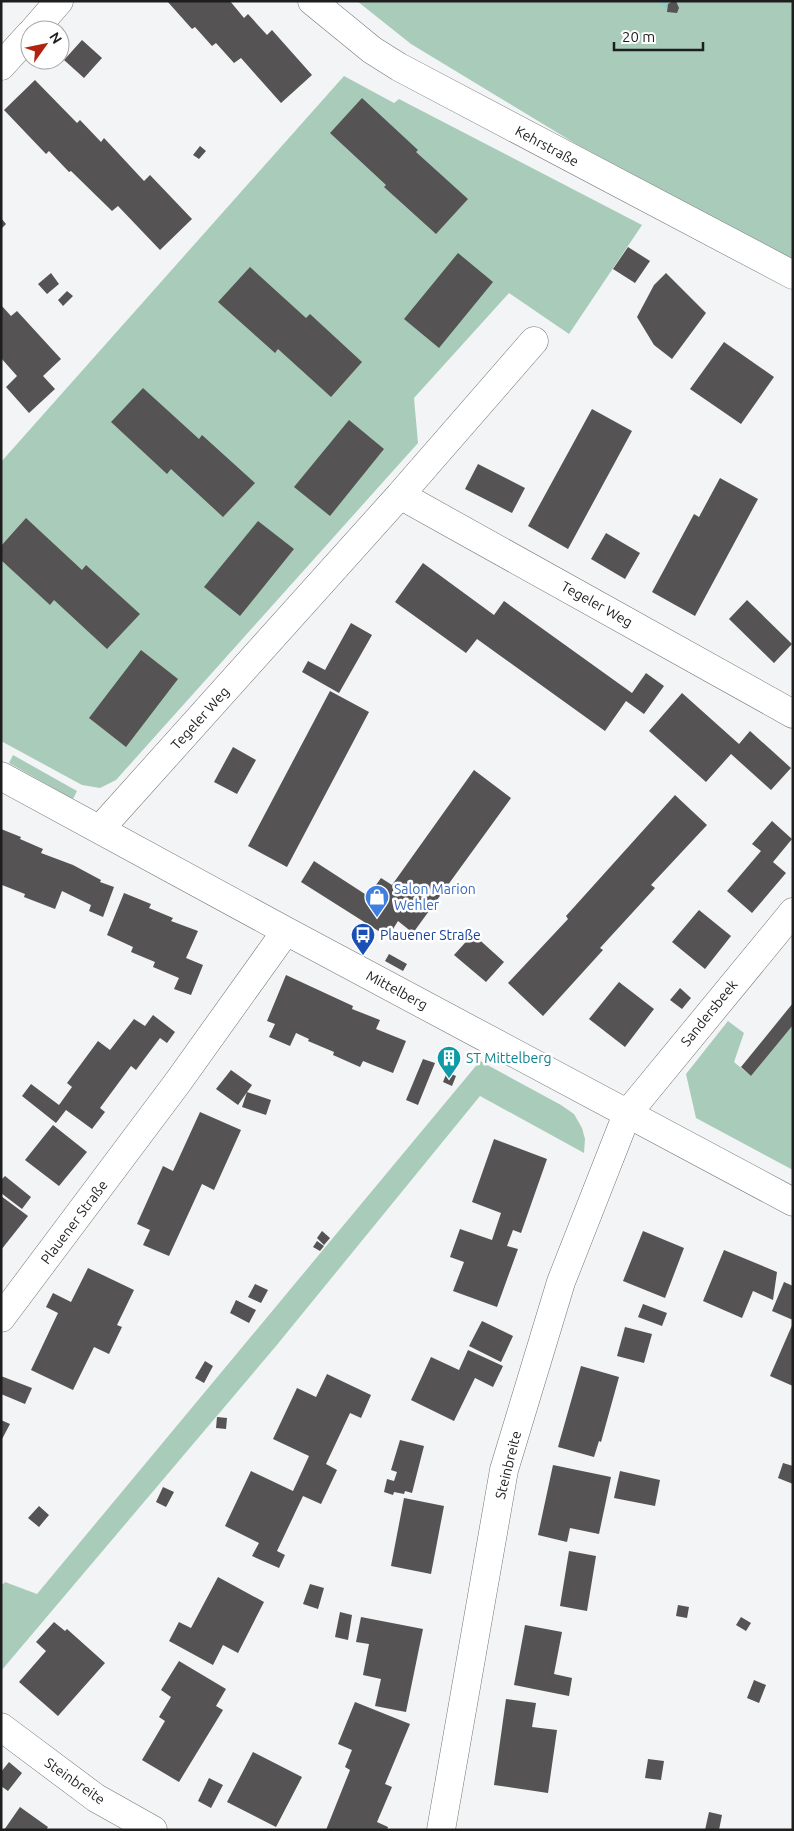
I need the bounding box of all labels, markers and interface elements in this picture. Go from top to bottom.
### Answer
north arrow [20,20,70,70]
scale bar [614,20,703,52]
text: 20 m [622,28,655,45]
text: N [46,29,65,47]
street label: Kehrstraße [513,123,581,169]
street label: Tegeler Weg [559,578,635,630]
street label: Tegeler Weg [168,683,232,753]
place label: Salon Marion Wehler [394,881,476,913]
shop icon: Salon Marion Wehler [364,884,390,918]
bus stop icon: Plauener Straße [350,922,376,956]
place label: Plauener Straße [380,927,481,943]
street label: Mittelberg [364,967,430,1013]
street label: Sandersbeek [677,977,741,1049]
building icon: ST Mittelberg [436,1045,462,1079]
place label: ST Mittelberg [466,1050,552,1066]
street label: Plauener Straße [37,1177,111,1267]
street label: Steinbreite [492,1429,524,1501]
street label: Steinbreite [42,1754,108,1808]

